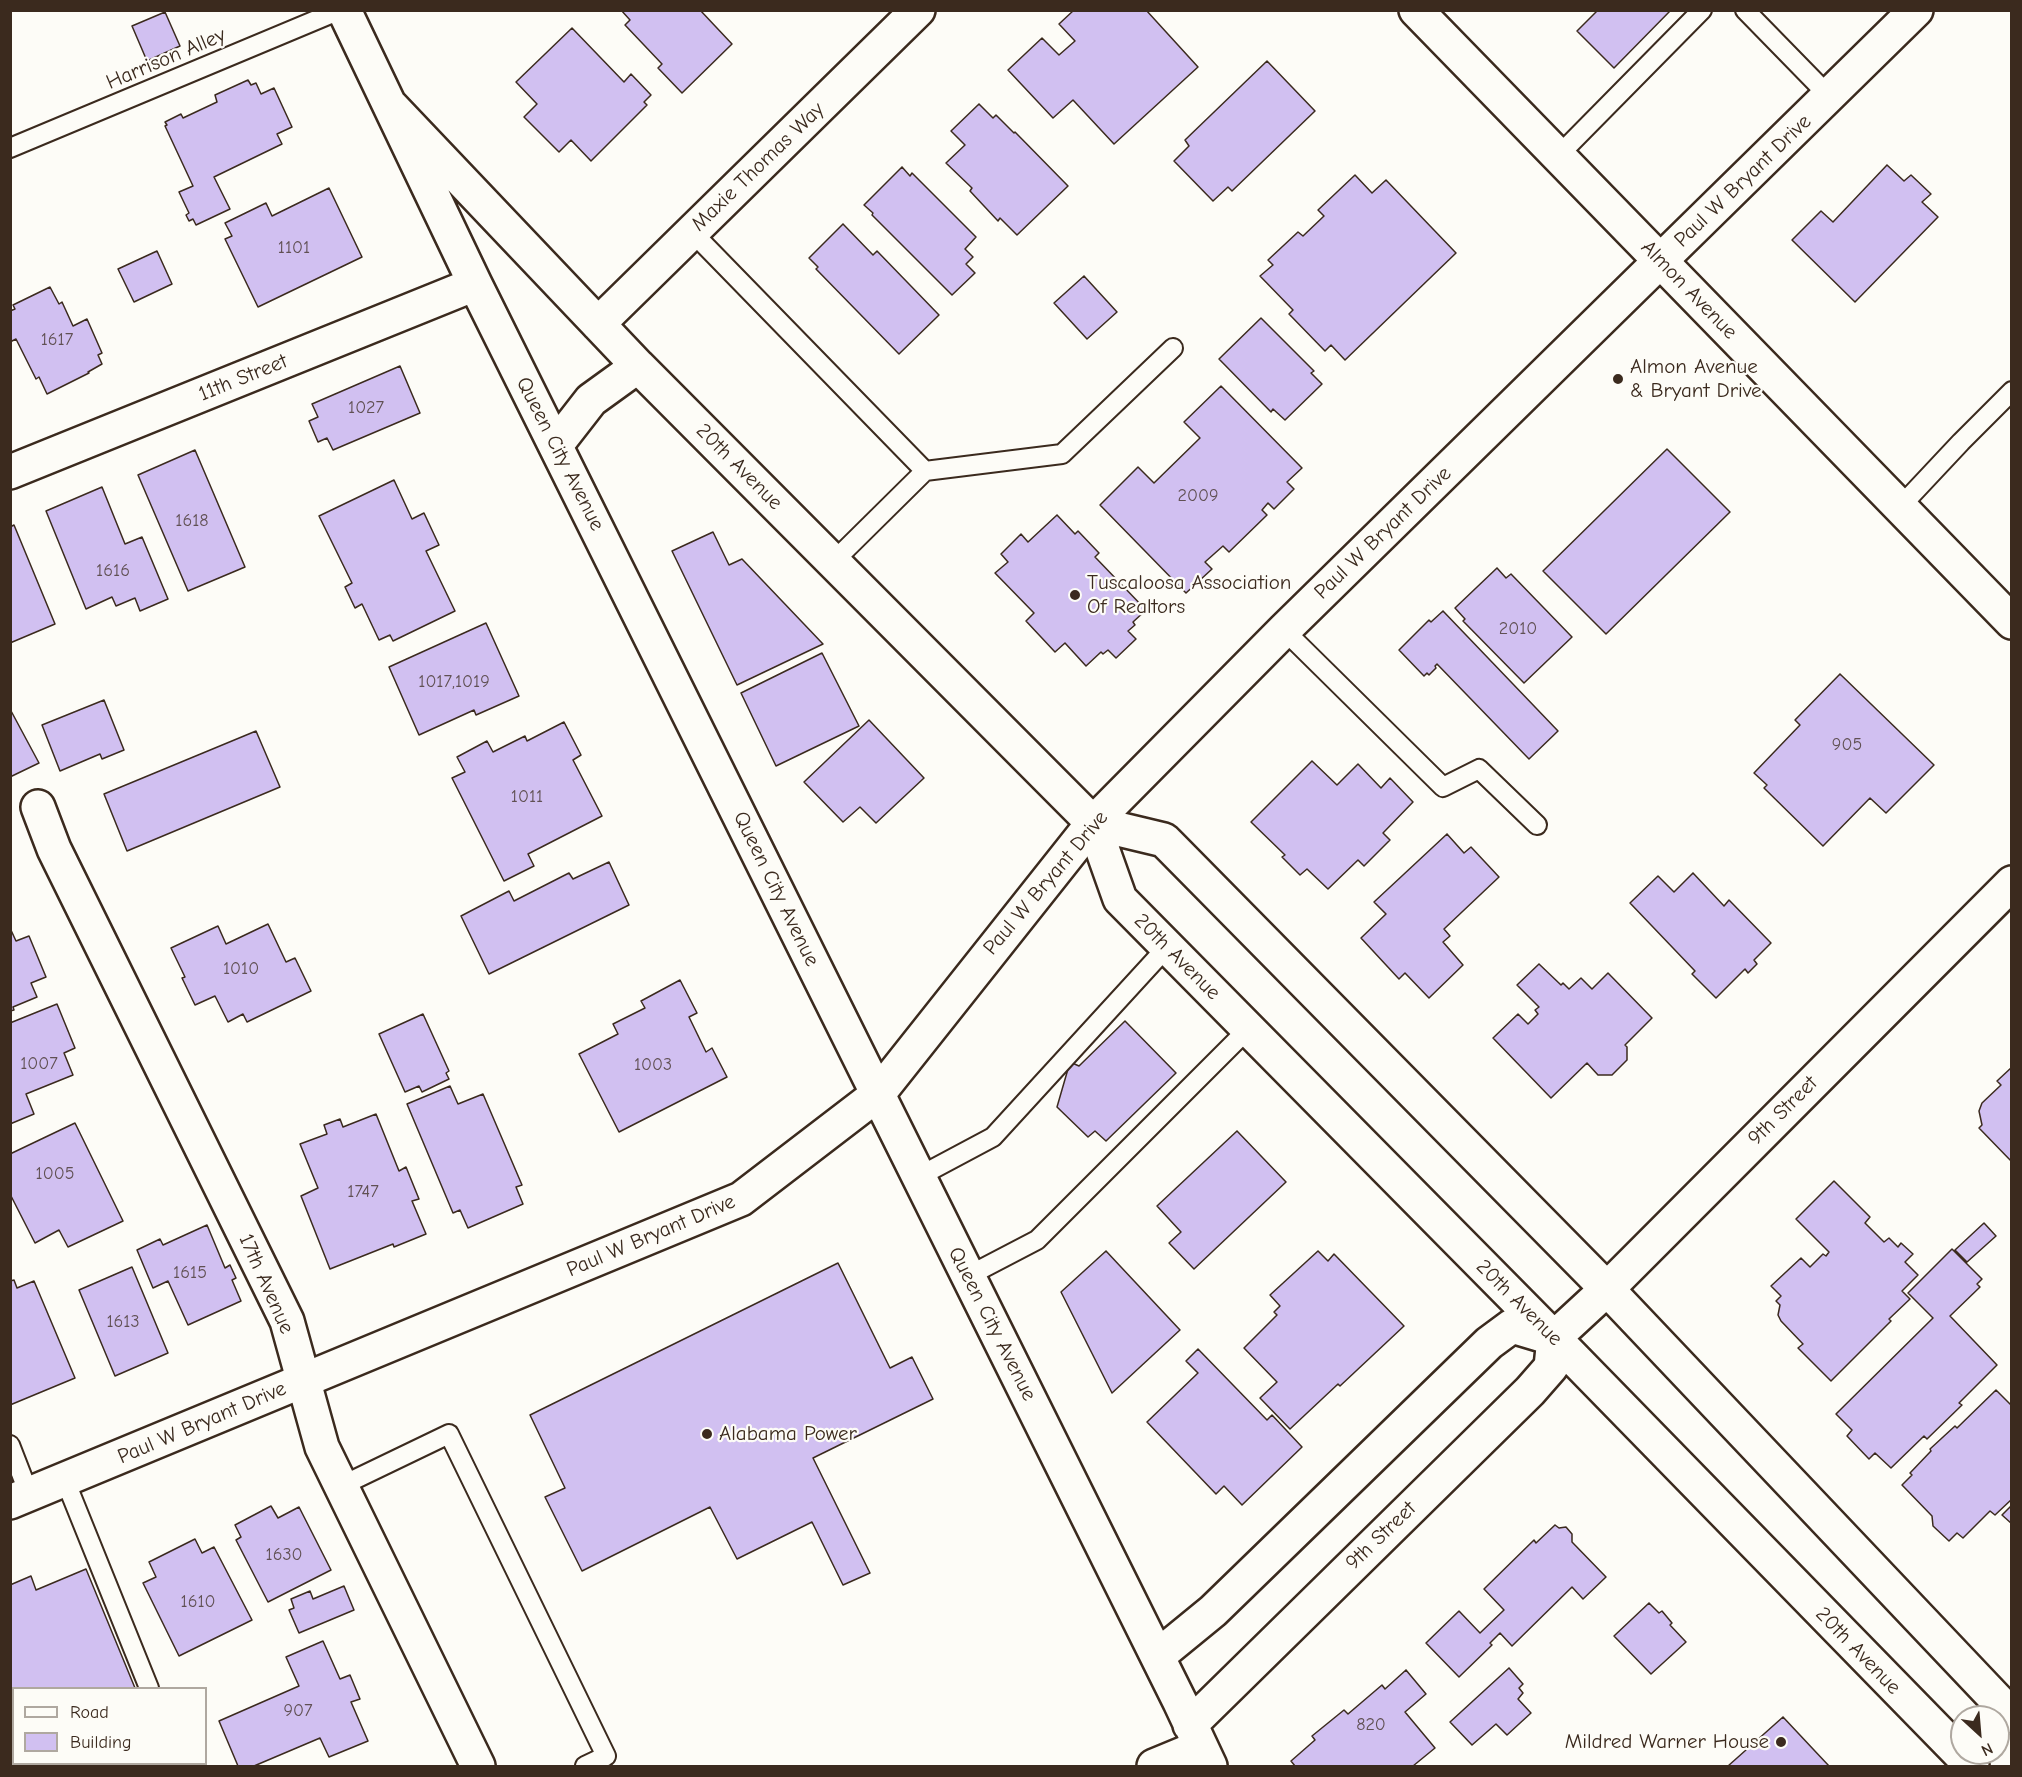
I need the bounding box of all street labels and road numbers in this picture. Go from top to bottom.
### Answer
street label: Harrison Alley [103,23,229,95]
street label: Maxie Thomas Way [686,97,830,237]
street label: Paul W Bryant Drive [1669,109,1817,253]
street label: Almon Avenue [1636,235,1742,345]
street label: 11th Street [195,349,291,407]
street label: Queen City Avenue [510,373,610,535]
street label: 20th Avenue [690,418,788,516]
street label: Paul W Bryant Drive [1309,461,1457,605]
street label: Paul W Bryant Drive [978,806,1114,960]
street label: Queen City Avenue [728,807,824,971]
street label: 20th Avenue [1128,908,1226,1006]
street label: 9th Street [1743,1071,1823,1151]
street label: Paul W Bryant Drive [563,1189,739,1283]
street label: 17th Avenue [233,1230,299,1338]
street label: Queen City Avenue [942,1243,1042,1405]
street label: 20th Avenue [1470,1254,1568,1352]
street label: Paul W Bryant Drive [114,1376,290,1470]
street label: 9th Street [1341,1496,1421,1576]
street label: 20th Avenue [1810,1602,1906,1700]

